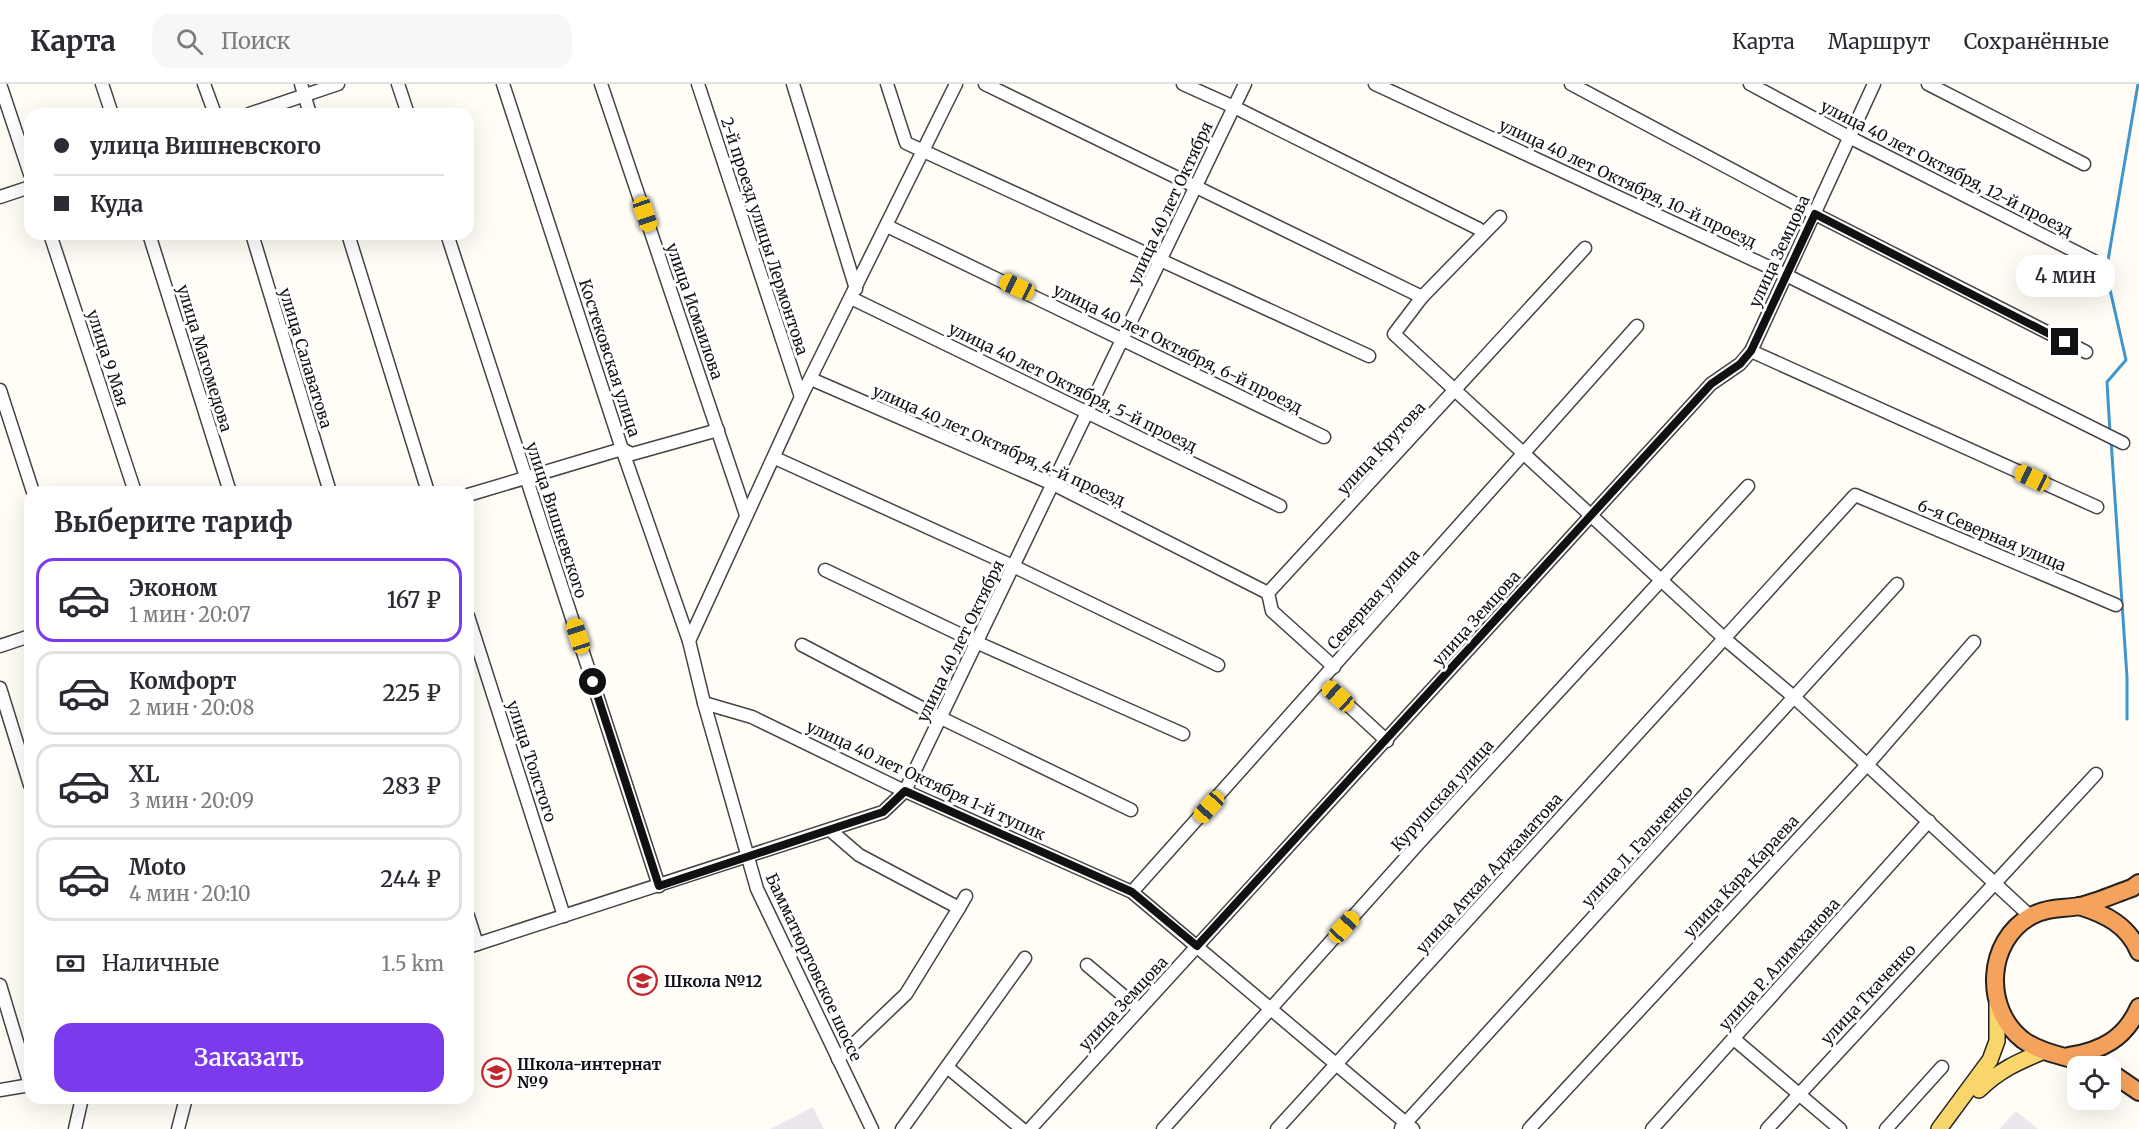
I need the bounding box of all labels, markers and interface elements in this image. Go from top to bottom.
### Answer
search box [152,14,572,68]
text: Карта [30,23,116,59]
icon: search [173,25,206,58]
text: Поиск [221,27,291,55]
text: Карта [1732,28,1795,55]
text: Маршрут [1828,28,1931,55]
text: Сохранённые [1964,28,2109,55]
street label: улица 40 лет Октября, 12-й проезд [1818,95,2076,241]
street label: 2-й проезд улицы Лермонтова [717,114,813,358]
street label: улица 40 лет Октября, 10-й проезд [1496,114,1760,252]
street label: улица 40 лет Октября [1123,118,1217,288]
text: улица Вишневского [90,132,321,160]
text: Куда [90,190,143,218]
street label: улица Земцова [1744,191,1814,310]
car [631,194,659,234]
street label: улица Исмаилова [662,240,728,382]
callout: 4 мин [2016,255,2114,297]
text: 4 мин [2035,263,2096,288]
car [997,271,1037,303]
street label: Костековская улица [575,277,645,440]
street label: улица 40 лет Октября, 6-й проезд [1050,279,1306,417]
street label: улица Магомедова [173,282,237,434]
street label: улица Салаватова [275,285,337,431]
street label: улица 9 Мая [83,307,133,409]
street label: улица 40 лет Октября, 5-й проезд [945,318,1201,456]
route end [2051,328,2078,355]
street label: улица 40 лет Октября, 4-й проезд [870,380,1128,510]
street label: улица Крутова [1333,397,1430,499]
street label: улица Вишневского [522,439,592,601]
car [2012,462,2052,494]
street label: 6-я Северная улица [1915,495,2070,575]
text: Выберите тариф [54,505,293,539]
street label: Северная улица [1323,544,1424,653]
street label: улица 40 лет Октября [912,557,1008,725]
street label: улица Земцова [1428,566,1524,670]
icon: car [57,573,111,627]
text: Эконом [129,574,217,602]
text: 167 ₽ [387,586,441,614]
text: 1 мин · 20:07 [129,602,251,627]
car [564,616,592,656]
icon: car [57,666,111,720]
text: Комфорт [129,667,237,695]
route start [579,668,606,695]
car [1319,677,1357,715]
text: 225 ₽ [382,679,441,707]
text: 2 мин · 20:08 [129,695,254,720]
street label: улица Толстого [503,698,561,824]
street label: улица 40 лет Октября 1-й тупик [803,716,1049,844]
street label: Курушская улица [1387,735,1498,855]
icon: car [57,759,111,813]
text: XL [129,760,159,788]
text: 283 ₽ [382,772,441,800]
street label: улица Л. Гальченко [1577,781,1697,911]
text: 3 мин · 20:09 [129,788,254,813]
car [1190,788,1228,826]
street label: улица Аткая Аджаматова [1412,788,1567,957]
street label: улица Кара Караева [1679,810,1803,941]
icon: car [57,852,111,906]
text: Moto [129,853,186,881]
text: 244 ₽ [380,865,441,893]
street label: Бамматюртовское шоссе [762,870,866,1064]
text: 4 мин · 20:10 [129,881,251,906]
street label: улица Р. Алимханова [1714,893,1844,1034]
car [1325,908,1363,946]
street label: улица Ткаченко [1816,939,1920,1049]
icon: cash [54,947,87,980]
text: Наличные [102,949,219,977]
text: 1.5 km [382,951,444,976]
street label: улица Земцова [1074,951,1172,1054]
school or university icon: Школа №12 [627,965,659,997]
place label: Школа №12 [664,971,762,991]
button: Заказать [54,1023,444,1092]
place label: Школа-интернат №9 [517,1054,661,1092]
map controls [2067,1056,2121,1110]
button: locate [2067,1056,2121,1110]
school or university icon: Школа-интернат №9 [480,1057,512,1089]

